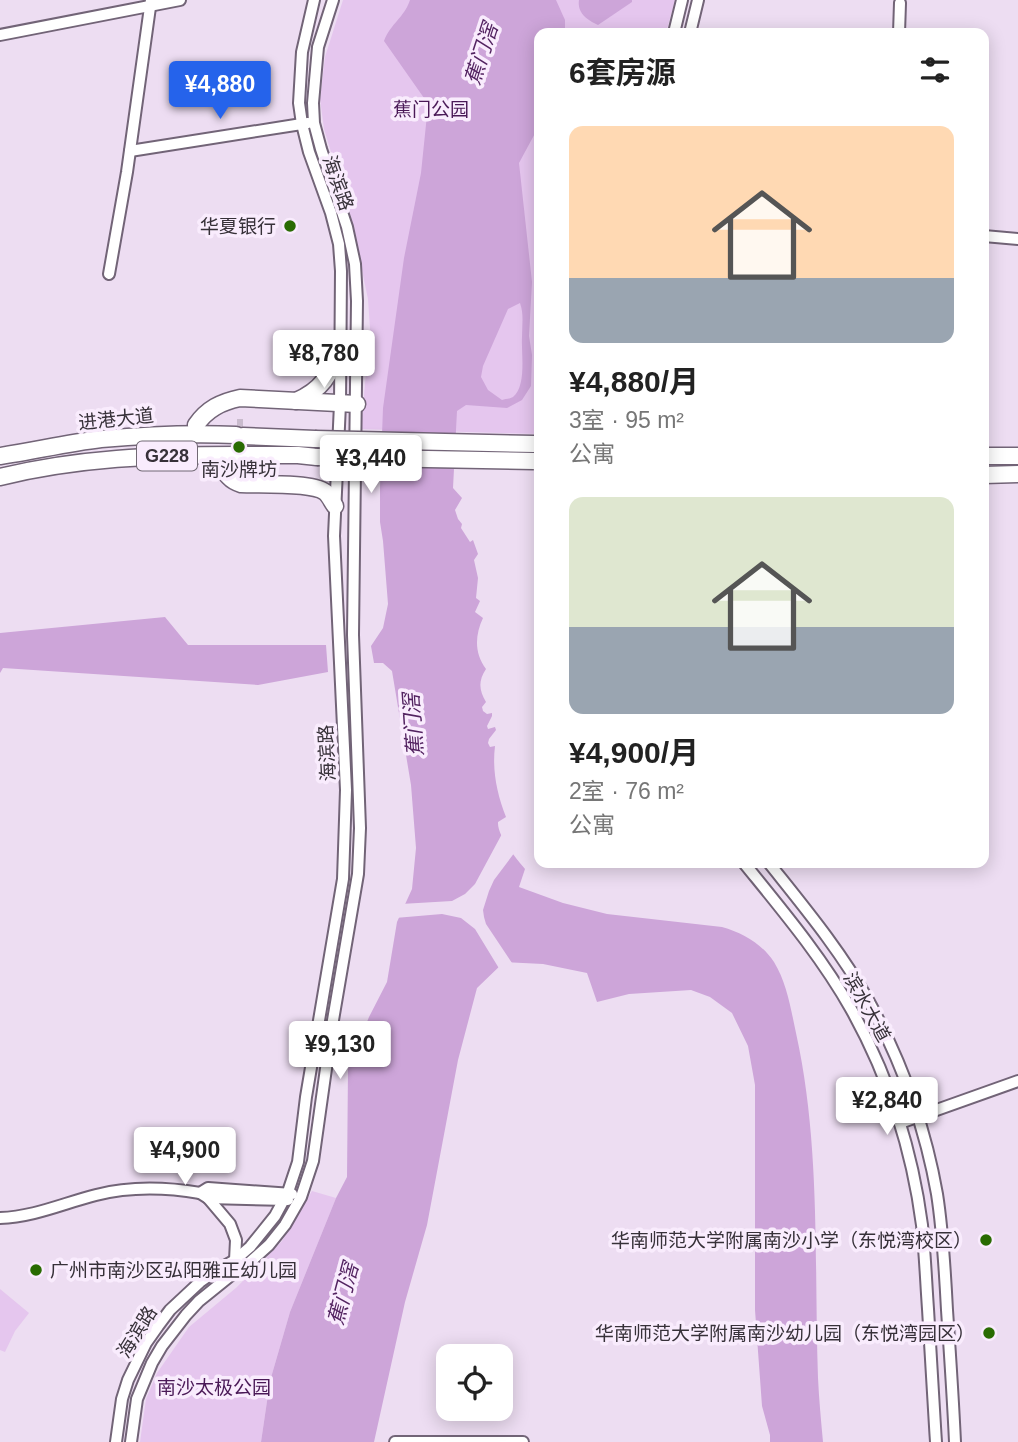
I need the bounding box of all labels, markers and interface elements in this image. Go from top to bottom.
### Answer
water label: 蕉门滘 [460,18,503,88]
icon: filters [916,51,954,89]
text: 6套房源 [569,56,676,89]
pin: ¥4,880 [163,61,277,121]
text: ¥4,880 [185,71,255,97]
park label: 蕉门公园 [393,99,469,120]
street label: 海滨路 [319,153,357,213]
icon: home [699,172,825,298]
place label: 华夏银行 [200,216,276,237]
marker: 华夏银行 [282,218,298,234]
pin: ¥8,780 [267,330,381,390]
text: ¥8,780 [289,340,359,366]
text: ¥4,880/月 [569,365,699,398]
street label: 进港大道 [77,405,155,433]
text: 3室 · 95 m² [569,407,684,433]
pin: ¥3,440 [314,435,428,495]
marker: 南沙牌坊 [231,439,247,455]
text: 公寓 [569,441,615,467]
road number: G228 [137,442,197,470]
text: ¥3,440 [336,445,406,471]
place label: 南沙牌坊 [201,459,277,480]
icon: home [699,543,825,669]
water label: 蕉门滘 [399,690,427,757]
street label: 海滨路 [315,724,339,782]
text: ¥4,900/月 [569,736,699,769]
text: 2室 · 76 m² [569,778,684,804]
text: 公寓 [569,812,615,838]
street label: 滨水大道 [839,969,895,1045]
pin: ¥9,130 [283,1021,397,1081]
text: ¥9,130 [305,1031,375,1057]
pin: ¥2,840 [830,1078,944,1137]
text: ¥2,840 [852,1087,922,1113]
pin: ¥4,900 [128,1128,242,1187]
text: ¥4,900 [150,1137,220,1163]
place label: 华南师范大学附属南沙小学（东悦湾校区） [611,1230,972,1251]
marker: 华南师范大学附属南沙小学（东悦湾校区） [978,1232,994,1248]
water label: 蕉门滘 [324,1258,363,1327]
place label: 广州市南沙区弘阳雅正幼儿园 [50,1260,297,1281]
marker: 广州市南沙区弘阳雅正幼儿园 [28,1262,44,1278]
street label: 海滨路 [113,1302,161,1362]
place label: 华南师范大学附属南沙幼儿园（东悦湾园区） [595,1323,975,1344]
marker: 华南师范大学附属南沙幼儿园（东悦湾园区） [981,1325,997,1341]
map controls [436,1344,513,1421]
button: locate [436,1344,513,1421]
park label: 南沙太极公园 [157,1377,271,1398]

